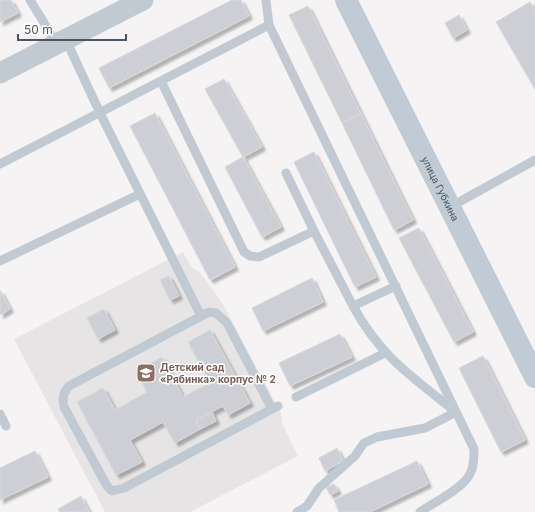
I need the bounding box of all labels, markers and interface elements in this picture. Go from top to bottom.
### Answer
scale bar [18,16,126,42]
text: 50 m [24,22,53,37]
street label: улица Губкина [419,154,462,223]
place label: Детский сад «Рябинка» корпус № 2 [160,361,276,386]
school or university icon: Детский сад «Рябинка» корпус № 2 [135,362,157,384]

